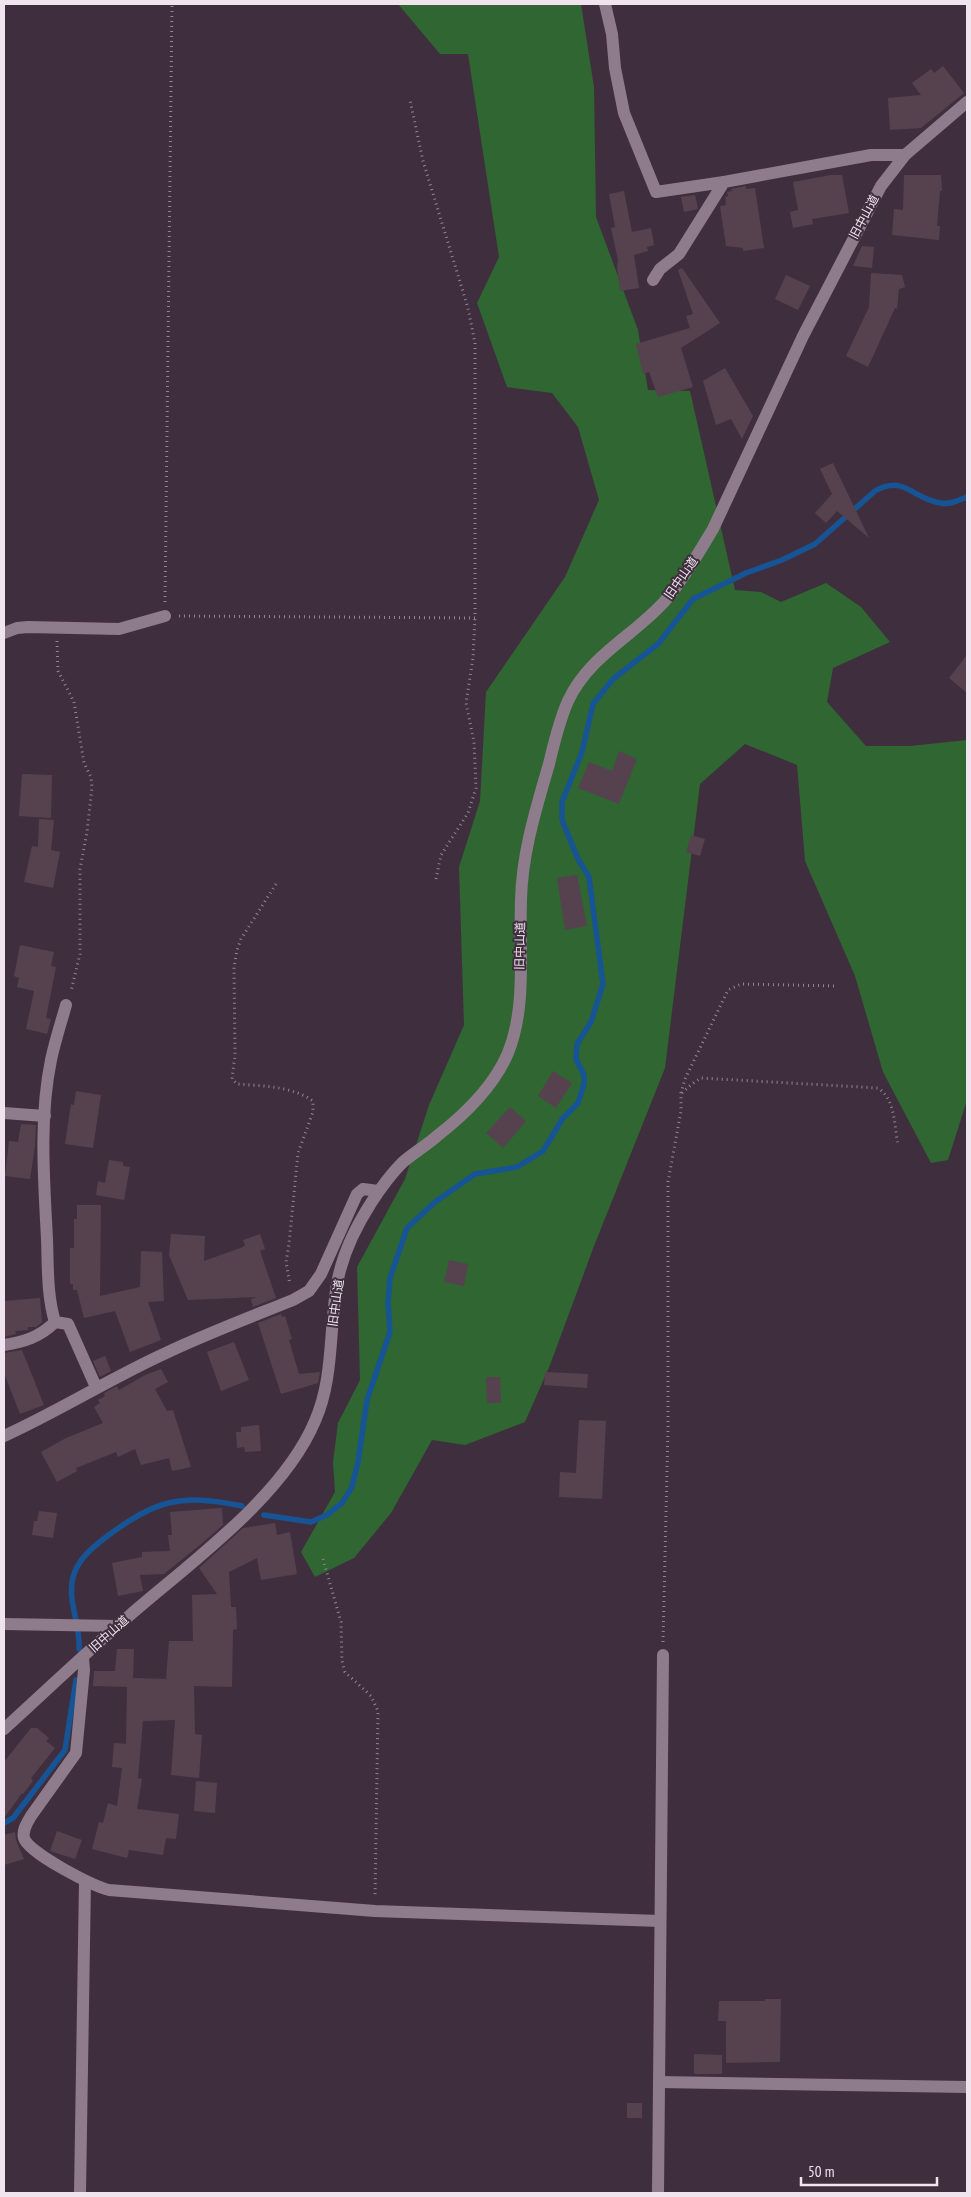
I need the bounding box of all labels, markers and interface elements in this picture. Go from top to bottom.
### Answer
street label: 旧中山道 [846,192,881,241]
street label: 旧中山道 [661,554,701,602]
street label: 旧中山道 [512,922,527,970]
street label: 旧中山道 [325,1278,346,1328]
street label: 旧中山道 [86,1612,132,1655]
scale bar [801,2154,937,2186]
text: 50 m [808,2162,834,2181]

